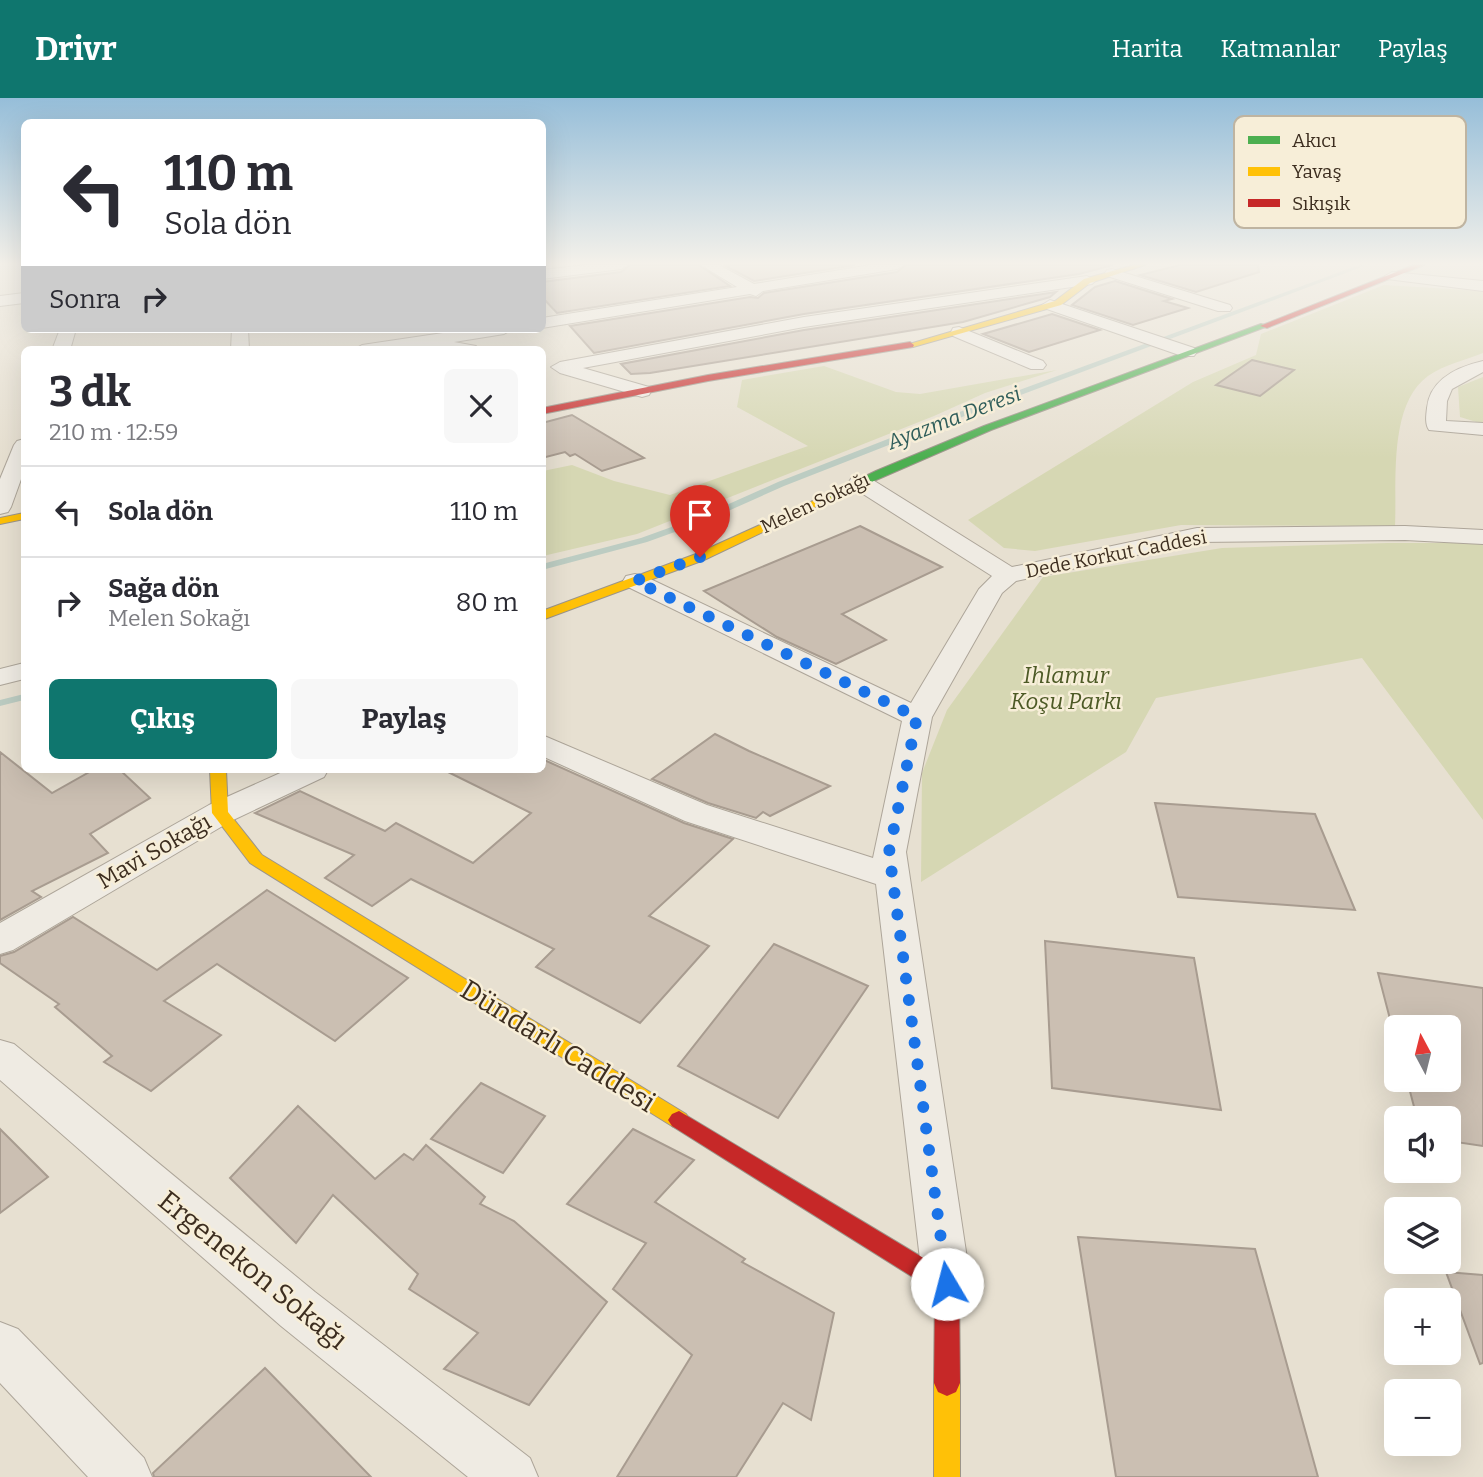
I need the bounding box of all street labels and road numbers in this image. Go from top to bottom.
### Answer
street label: Melen Sokağı [757,468,873,538]
street label: Dede Korkut Caddesi [1024,525,1209,583]
street label: Mavi Sokağı [92,807,216,895]
street label: Dündarlı Caddesi [455,973,661,1119]
street label: Ergenekon Sokağı [152,1184,354,1356]

